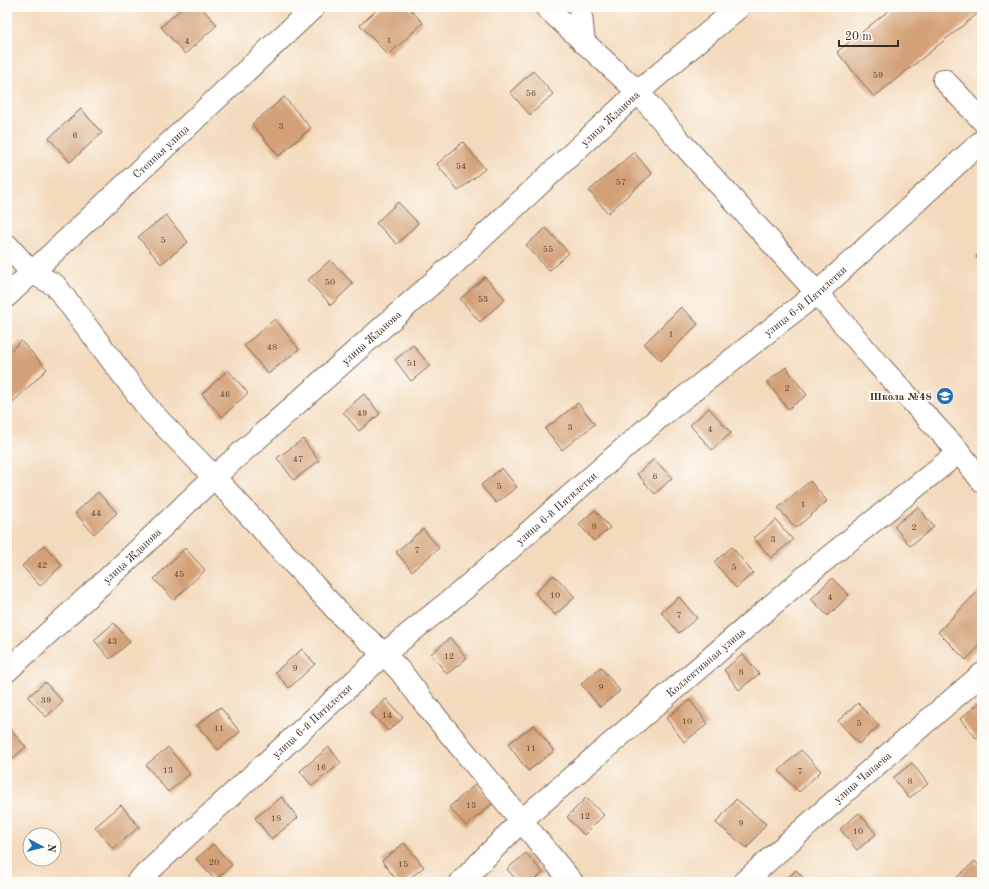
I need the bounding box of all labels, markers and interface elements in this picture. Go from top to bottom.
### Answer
scale bar [839,22,898,48]
text: 20 m [845,31,872,43]
house number: 1 [386,36,392,45]
house number: 4 [184,37,190,46]
house number: 59 [873,71,883,80]
house number: 56 [526,89,536,98]
street label: улица Жданова [580,89,643,149]
house number: 3 [278,122,284,131]
street label: Степная улица [132,123,192,181]
house number: 6 [72,131,78,140]
house number: 54 [456,162,466,171]
house number: 57 [616,178,626,187]
house number: 5 [160,236,166,245]
house number: 55 [543,245,553,254]
street label: улица 6-й Пятилетки [763,264,850,339]
house number: 50 [325,278,335,287]
house number: 53 [478,295,488,304]
street label: улица Жданова [340,309,404,368]
house number: 1 [668,330,674,339]
house number: 48 [267,343,277,352]
house number: 51 [407,359,417,368]
house number: 2 [784,384,790,393]
school or university icon: Школа №48 [935,386,955,406]
house number: 46 [220,390,230,399]
place label: Школа №48 [870,392,932,403]
house number: 49 [357,409,367,418]
house number: 3 [567,423,573,432]
house number: 4 [707,425,713,434]
house number: 47 [293,455,303,464]
street label: улица 6-й Пятилетки [515,471,600,547]
house number: 6 [652,472,658,481]
house number: 5 [496,482,502,491]
house number: 1 [800,500,806,509]
house number: 44 [91,509,101,518]
house number: 8 [591,522,597,531]
house number: 2 [911,523,917,532]
street label: улица Жданова [102,526,165,587]
house number: 3 [770,535,776,544]
house number: 7 [414,546,420,555]
house number: 42 [37,561,47,570]
house number: 5 [731,563,737,572]
house number: 45 [174,570,184,579]
house number: 10 [550,591,560,600]
house number: 4 [827,593,833,602]
house number: 7 [676,611,682,620]
street label: Коллективная улица [665,626,748,700]
house number: 43 [107,637,117,646]
house number: 12 [444,652,454,661]
house number: 9 [292,664,298,673]
house number: 8 [738,668,744,677]
street label: улица 6-й Пятилетки [271,682,355,761]
house number: 9 [598,683,604,692]
house number: 39 [41,696,51,705]
house number: 14 [382,711,392,720]
house number: 10 [682,717,692,726]
house number: 5 [856,719,862,728]
house number: 11 [214,724,224,733]
house number: 11 [526,744,536,753]
street label: улица Чапаева [832,750,894,806]
house number: 16 [316,763,326,772]
house number: 13 [163,766,173,775]
house number: 7 [797,767,803,776]
house number: 8 [907,777,913,786]
house number: 13 [466,801,476,810]
house number: 12 [580,812,590,821]
house number: 18 [271,814,281,823]
house number: 9 [738,819,744,828]
north arrow [22,827,62,867]
house number: 10 [853,827,863,836]
text: N [44,843,56,853]
house number: 20 [209,858,219,867]
house number: 15 [398,860,408,869]

